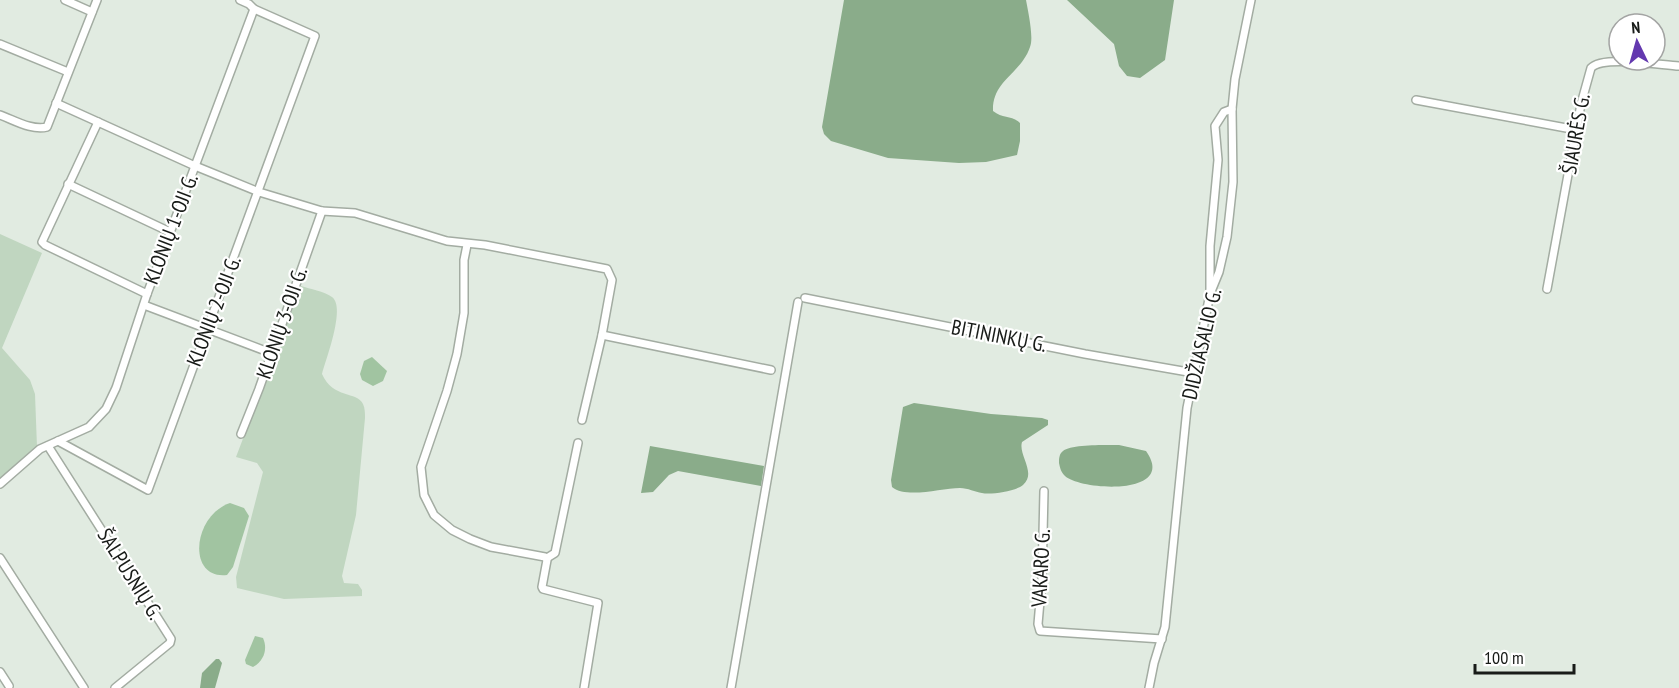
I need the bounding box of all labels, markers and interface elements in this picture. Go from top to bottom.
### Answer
north arrow [1607,12,1667,72]
text: N [1631,17,1641,37]
street label: ŠIAURĖS G. [1555,92,1596,176]
street label: KLONIŲ 1-OJI G. [137,170,204,288]
street label: KLONIŲ 2-OJI G. [180,252,247,370]
street label: KLONIŲ 3-OJI G. [250,263,313,382]
street label: DIDŽIASALIO G. [1176,286,1227,402]
street label: BITININKŲ G. [949,313,1049,358]
street label: ŠALPUSNIŲ G. [92,523,169,624]
street label: VAKARO G. [1025,528,1056,609]
scale bar [1475,637,1574,675]
text: 100 m [1484,646,1524,669]

